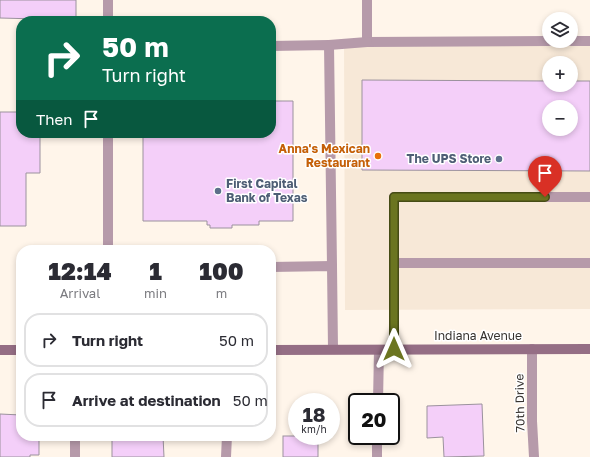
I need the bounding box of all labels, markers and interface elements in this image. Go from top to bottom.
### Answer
map controls [542,12,578,136]
button: layers [542,12,578,48]
text: 50 m [102,30,169,63]
icon: right [36,32,88,84]
button: + [542,56,578,92]
text: Turn right [102,64,186,86]
button: − [542,100,578,136]
icon: arrive [80,108,102,130]
text: Then [36,110,72,128]
place label: Anna's Mexican Restaurant [279,141,370,170]
marker: Anna's Mexican Restaurant [373,151,383,161]
place label: The UPS Store [407,151,491,166]
marker: The UPS Store [494,154,504,164]
pin [528,156,562,197]
icon: arrive [534,162,556,184]
place label: First Capital Bank of Texas [226,176,308,205]
marker: First Capital Bank of Texas [213,186,223,196]
text: 12:14 [48,256,112,285]
text: 1 [149,256,162,285]
text: 100 [199,256,244,285]
text: Arrival [60,285,100,301]
text: min [144,285,167,301]
text: m [216,285,227,301]
position arrow [373,328,415,370]
street label: Indiana Avenue [434,328,522,343]
icon: right [38,329,60,351]
text: Turn right [72,331,143,349]
text: 50 m [219,331,254,349]
street label: 70th Drive [511,373,528,432]
icon: arrive [38,389,60,411]
text: Arrive at destination [72,391,221,409]
text: 50 m [233,391,268,409]
speed limit sign: 20 [348,393,400,445]
text: 18 [302,402,326,426]
text: km/h [301,423,327,435]

